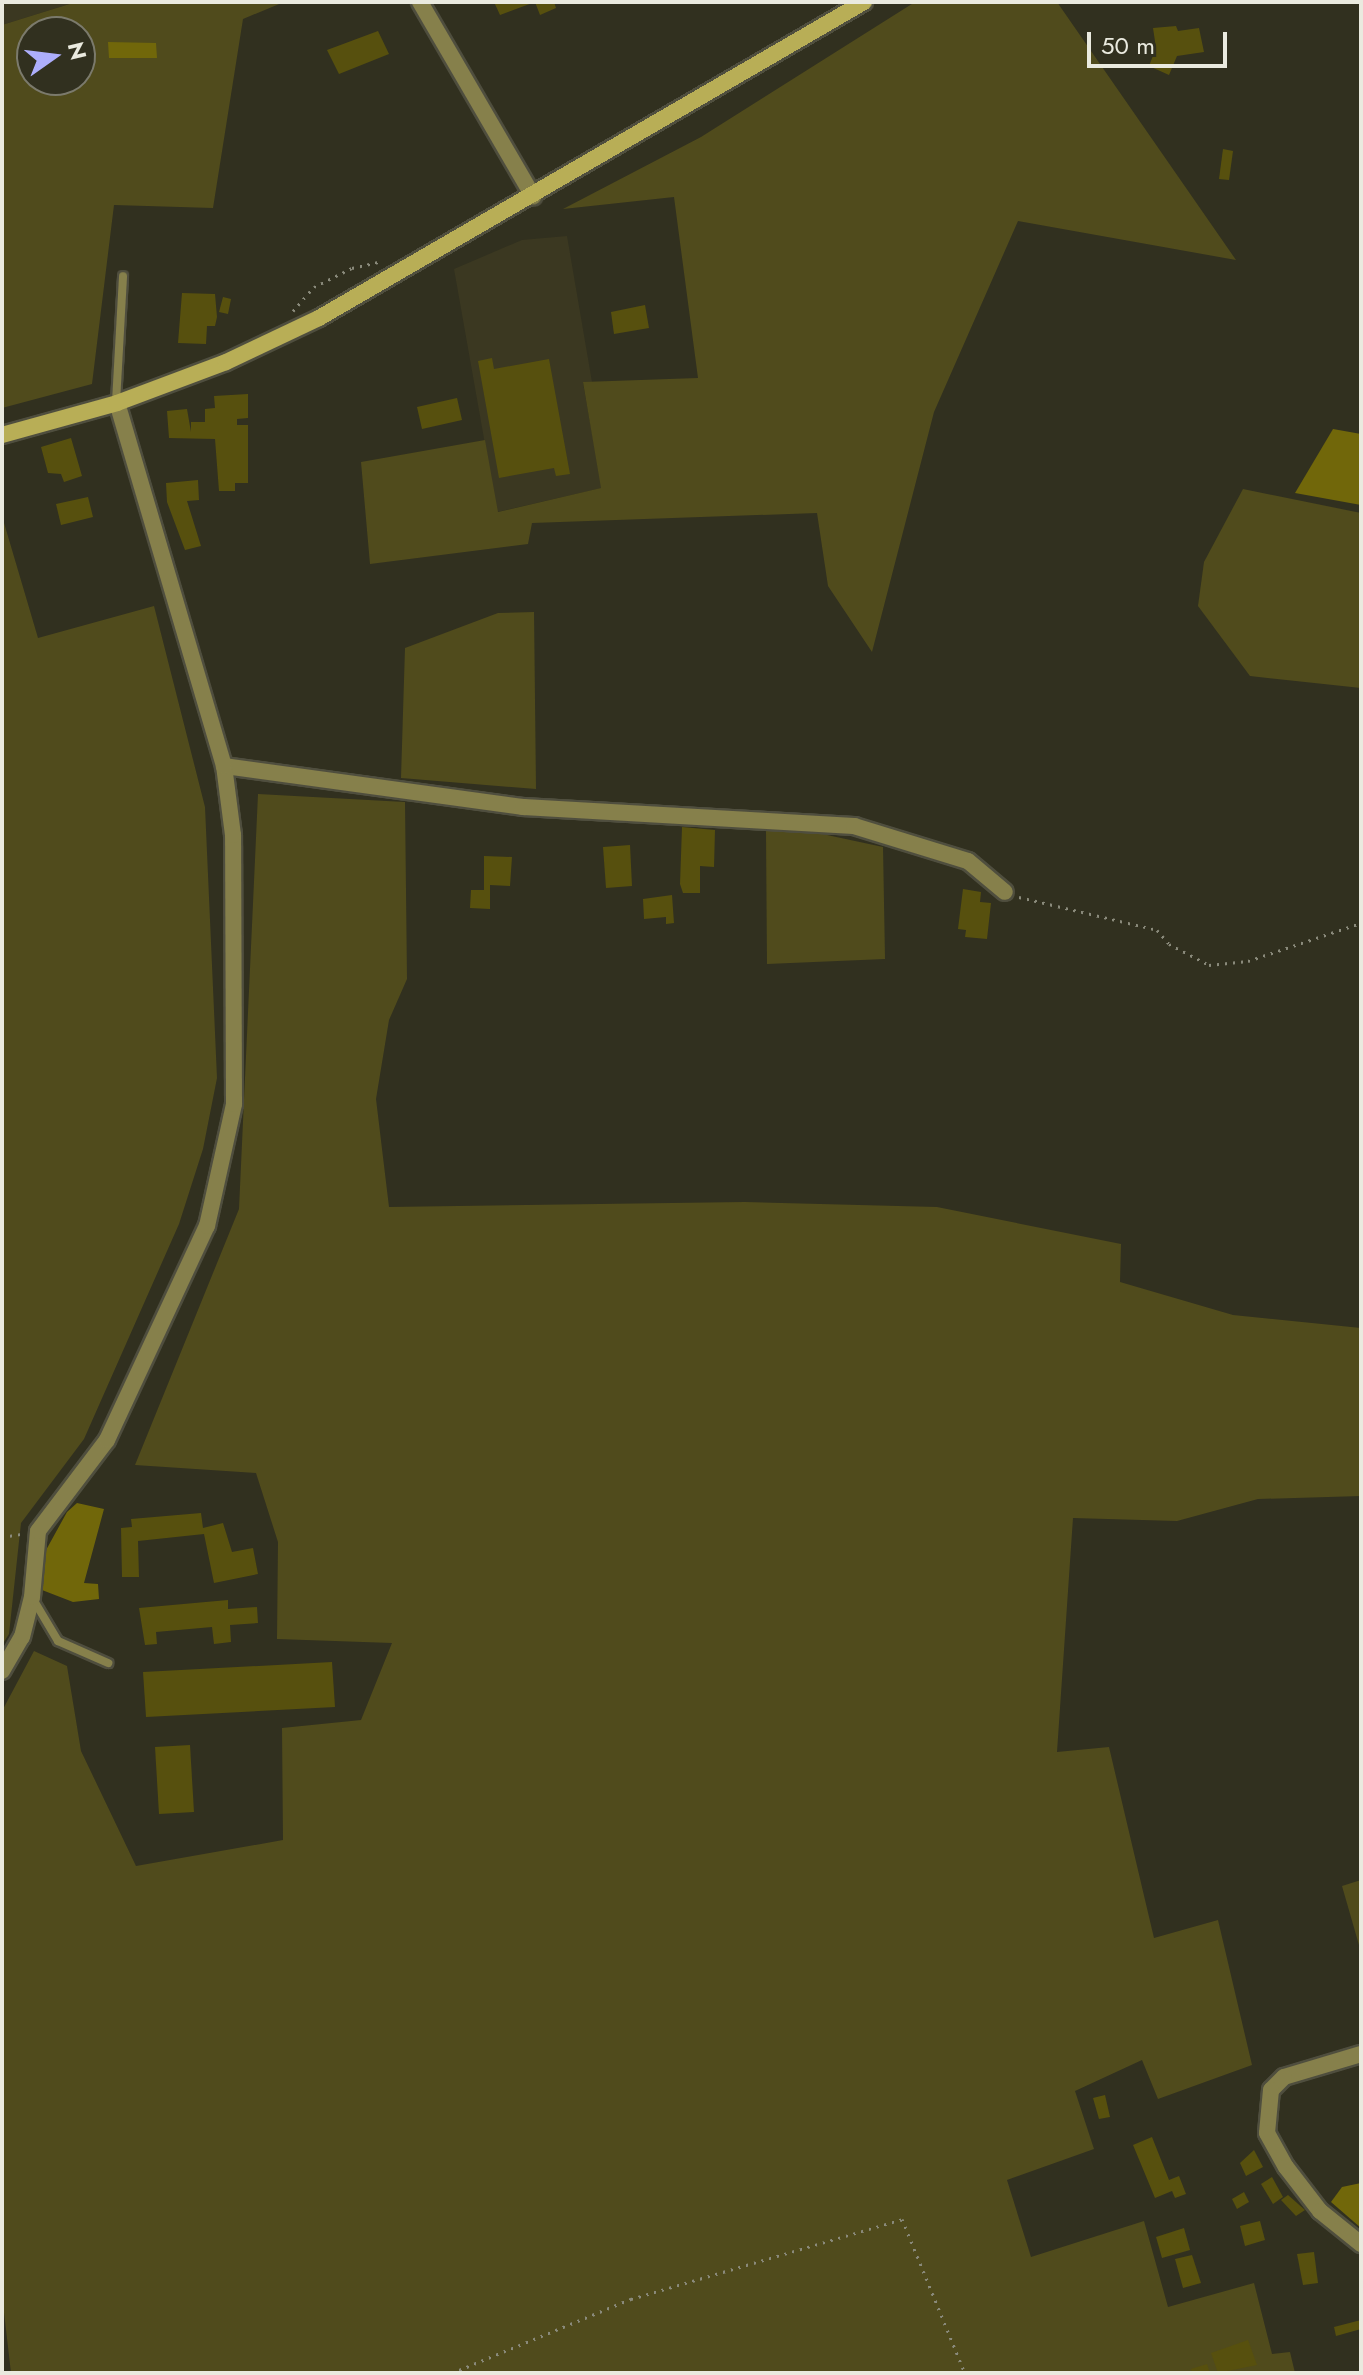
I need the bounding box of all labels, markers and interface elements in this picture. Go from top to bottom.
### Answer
north arrow [16,16,96,96]
scale bar [1091,16,1231,66]
text: 50 m [1101,28,1155,63]
text: N [60,38,95,63]

